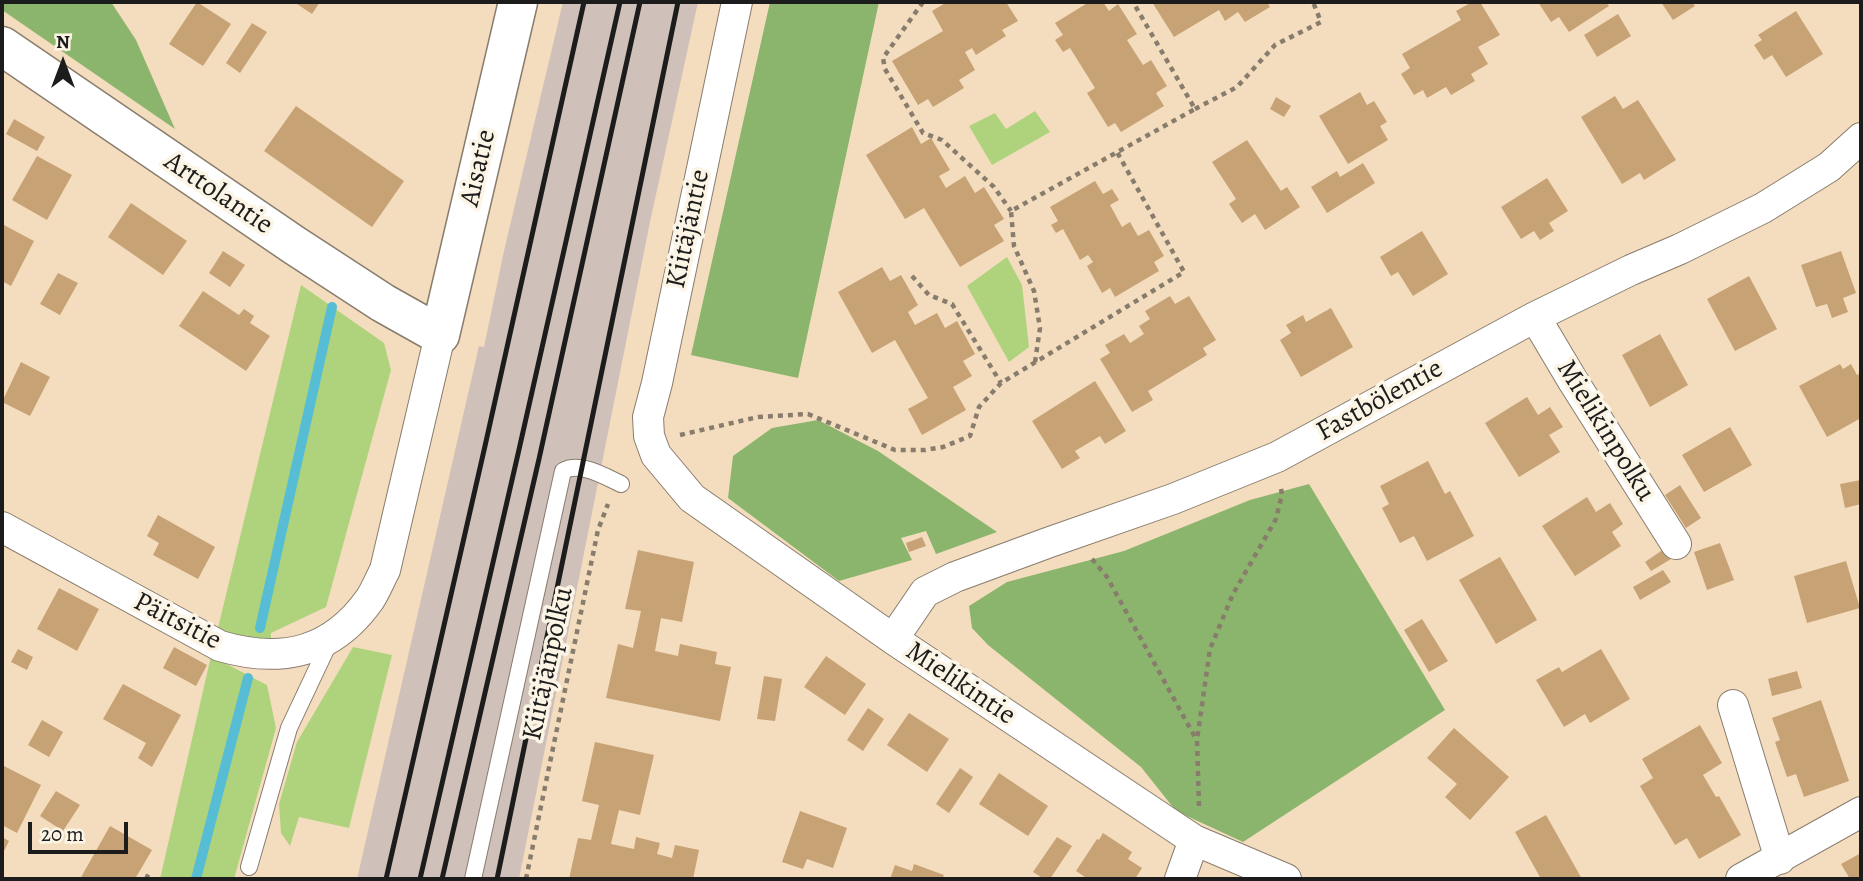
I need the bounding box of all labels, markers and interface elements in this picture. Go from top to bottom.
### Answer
north arrow [28,28,98,98]
text: N [56,29,70,55]
street label: Aisatie [454,126,504,210]
street label: Arttolantie [157,145,279,243]
street label: Kiitäjäntie [660,166,718,292]
street label: Fastbölentie [1311,353,1449,449]
street label: Mielikinpolku [1548,354,1662,508]
street label: Kiitäjänpolku [516,584,582,744]
street label: Päitsitie [128,586,226,658]
street label: Mielikintie [899,635,1021,733]
scale bar [32,808,131,852]
text: 20 m [41,820,84,848]

